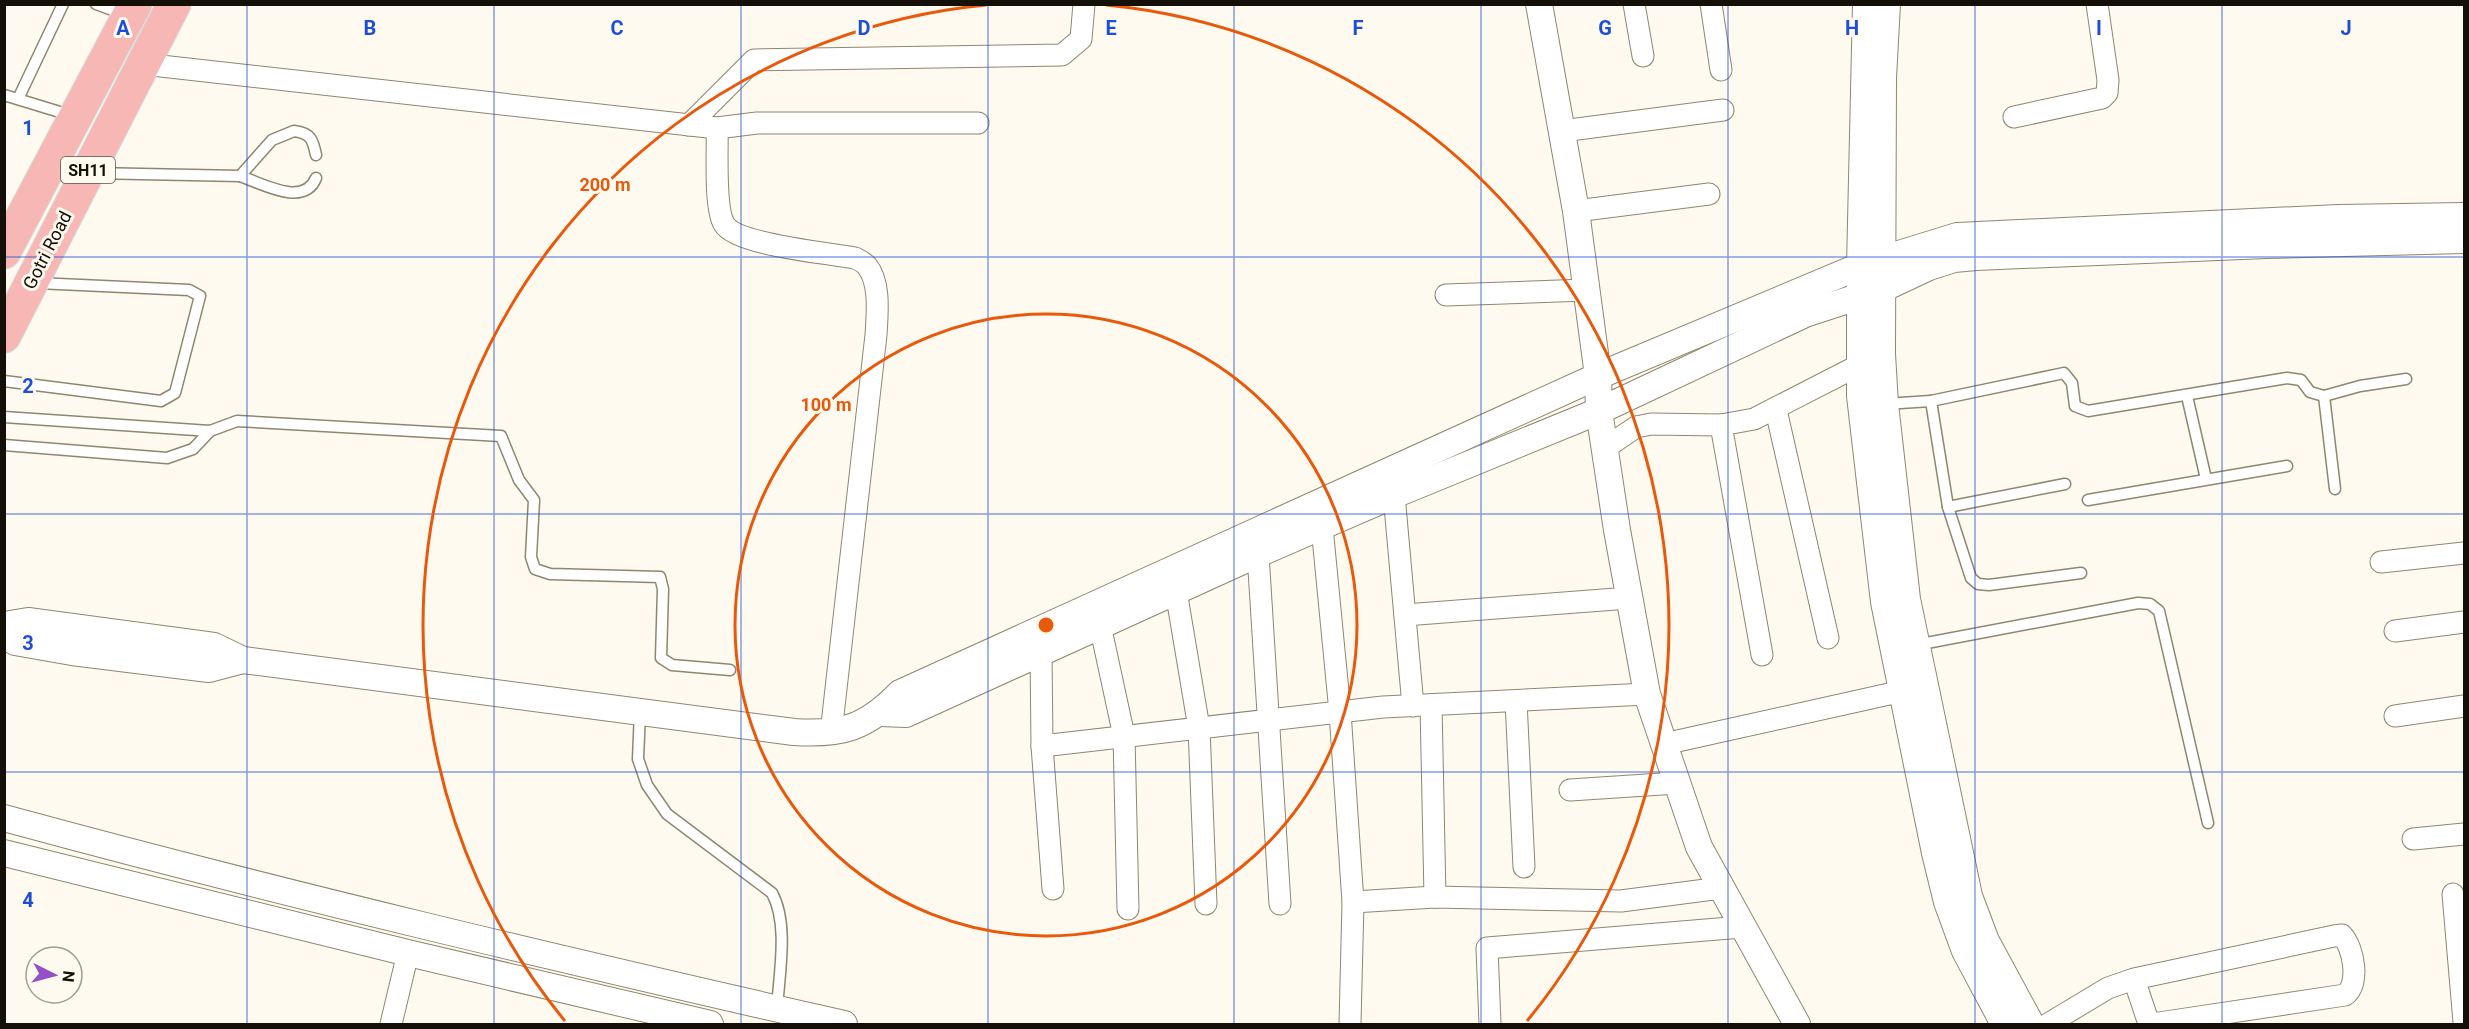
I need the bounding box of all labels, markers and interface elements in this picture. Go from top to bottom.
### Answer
text: A [116,16,130,40]
text: B [364,16,376,40]
text: C [610,16,624,40]
text: D [858,16,871,40]
text: E [1105,16,1117,40]
text: F [1353,16,1364,40]
text: G [1598,16,1612,40]
text: H [1845,16,1859,40]
text: I [2096,16,2102,40]
text: J [2340,16,2352,40]
text: 1 [22,116,34,140]
road number: SH11 [61,157,115,183]
text: 200 m [579,174,631,195]
street label: Gotri Road [18,208,76,292]
text: 2 [22,374,34,398]
text: 100 m [800,394,852,415]
centre of rings [1036,615,1056,635]
text: 3 [22,631,34,655]
text: 4 [22,888,34,912]
north arrow [24,945,84,1005]
text: N [58,970,78,983]

